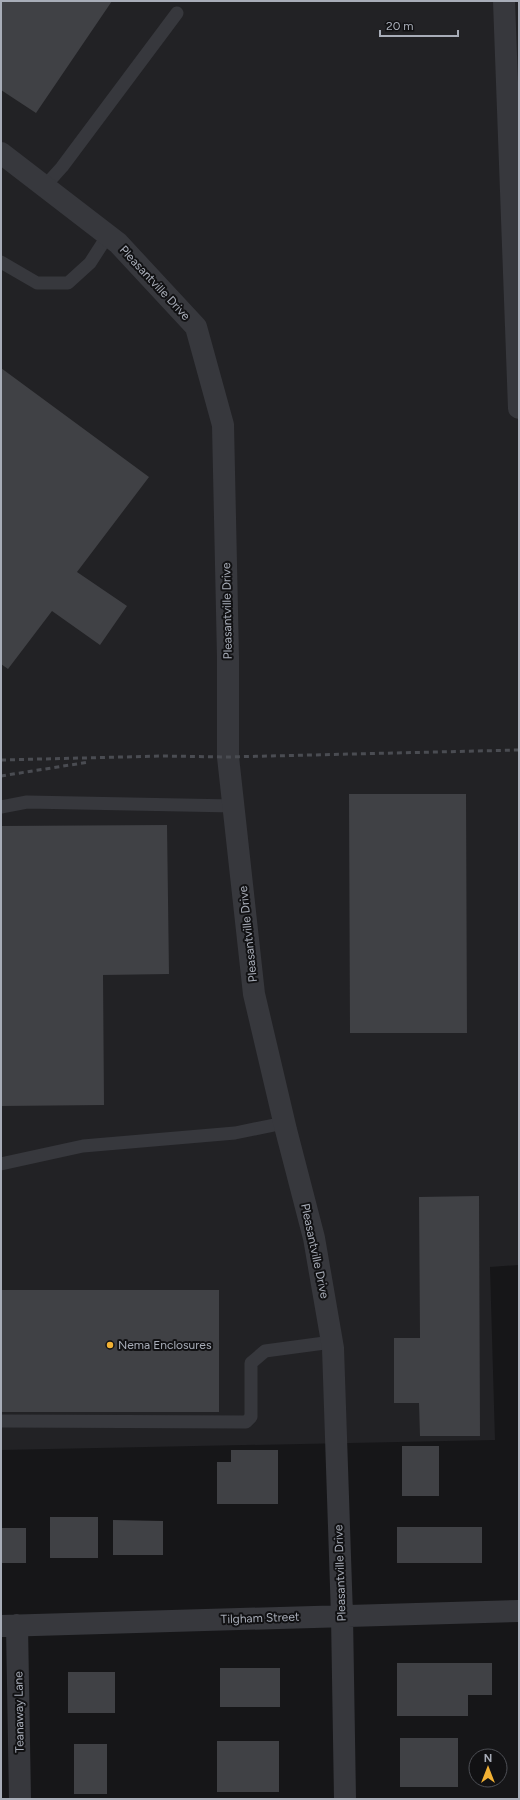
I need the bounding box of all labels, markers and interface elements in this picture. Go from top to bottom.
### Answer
scale bar [380,12,458,38]
text: 20 m [386,19,414,33]
street label: Pleasantville Drive [117,243,193,323]
street label: Pleasantville Drive [219,562,235,660]
street label: Pleasantville Drive [236,885,260,983]
street label: Pleasantville Drive [298,1202,332,1300]
place label: Nema Enclosures [118,1338,212,1352]
marker: Nema Enclosures [105,1340,115,1350]
street label: Pleasantville Drive [331,1524,349,1622]
street label: Tilgham Street [220,1610,300,1626]
street label: Teanaway Lane [11,1671,27,1753]
north arrow [468,1748,508,1788]
text: N [484,1752,492,1765]

